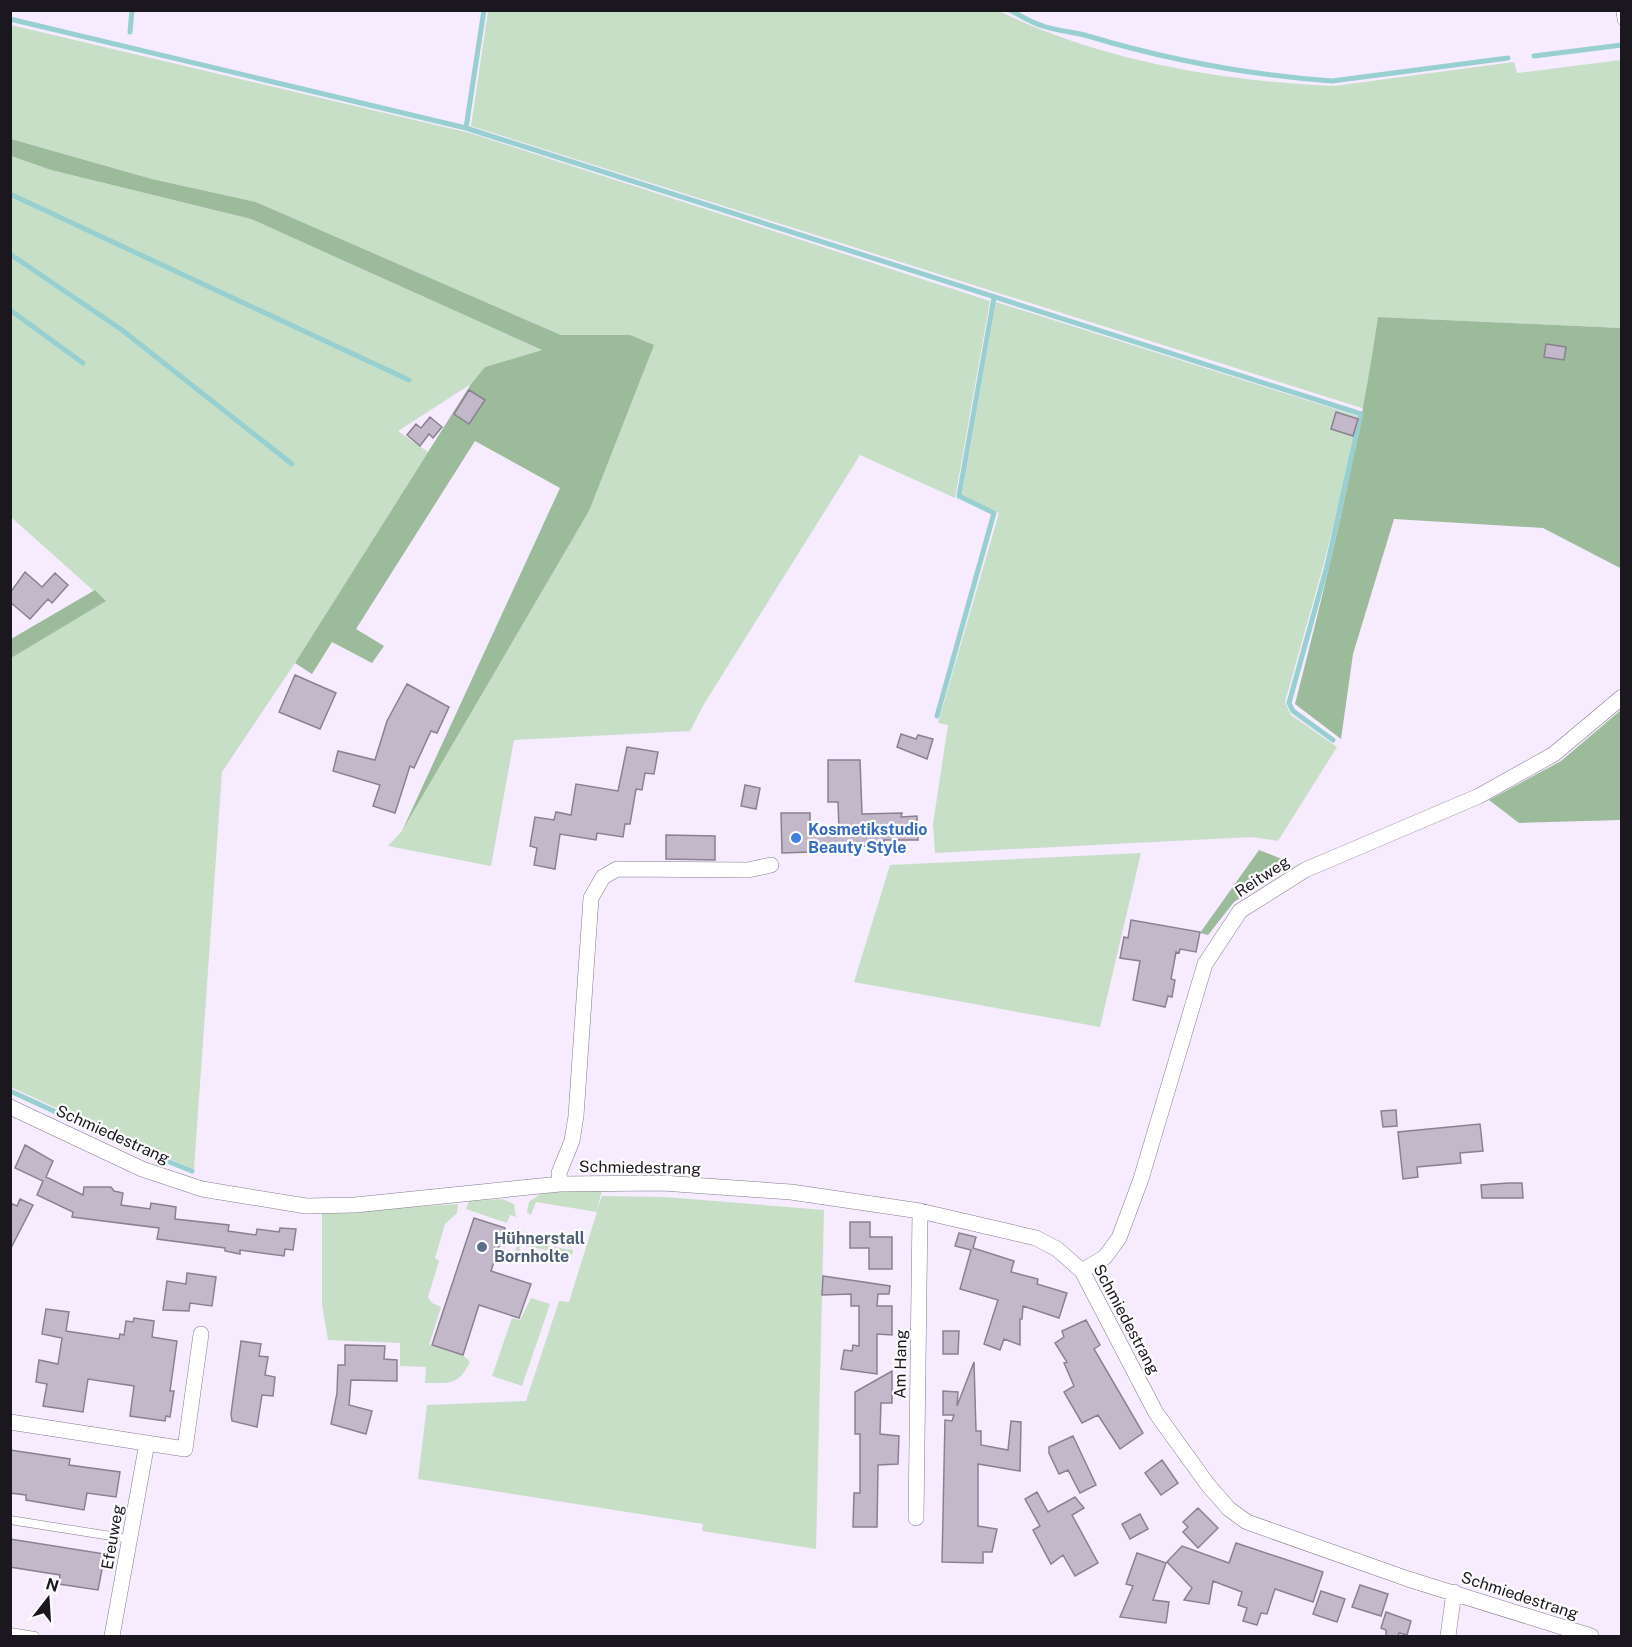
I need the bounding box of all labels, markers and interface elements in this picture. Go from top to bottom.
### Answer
place label: Kosmetikstudio Beauty Style [808,820,928,857]
marker: Kosmetikstudio Beauty Style [789,831,803,845]
street label: Reitweg [1231,852,1293,901]
street label: Schmiedestrang [53,1101,172,1168]
street label: Schmiedestrang [579,1157,701,1178]
place label: Hühnerstall Bornholte [494,1229,585,1266]
marker: Hühnerstall Bornholte [475,1240,489,1254]
street label: Schmiedestrang [1090,1261,1164,1378]
street label: Am Hang [890,1329,911,1399]
street label: Efeuweg [97,1503,128,1571]
street label: Schmiedestrang [1459,1568,1581,1623]
north arrow [18,1569,78,1629]
text: N [43,1574,61,1596]

